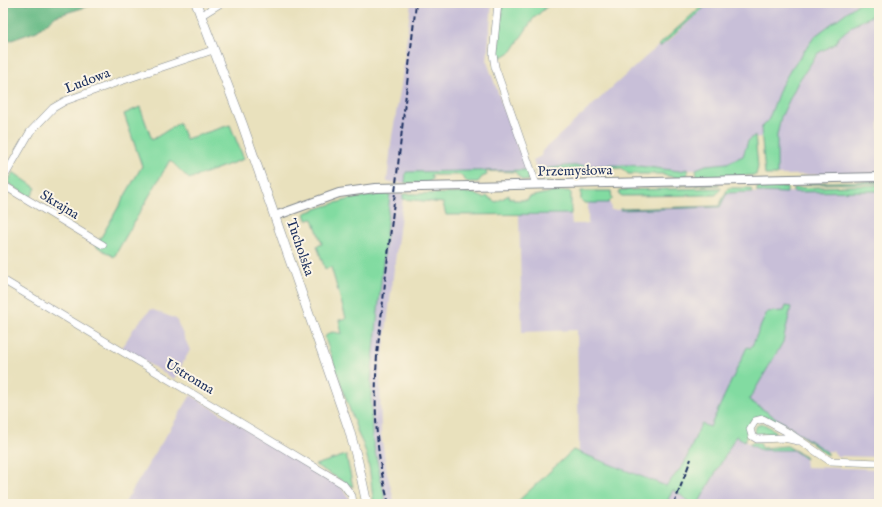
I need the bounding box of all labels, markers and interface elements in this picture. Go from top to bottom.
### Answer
street label: Ludowa [62,64,114,98]
street label: Przemysłowa [537,161,614,181]
street label: Skrajna [37,186,83,224]
street label: Tucholska [282,216,319,279]
street label: Ustronna [161,355,218,399]

